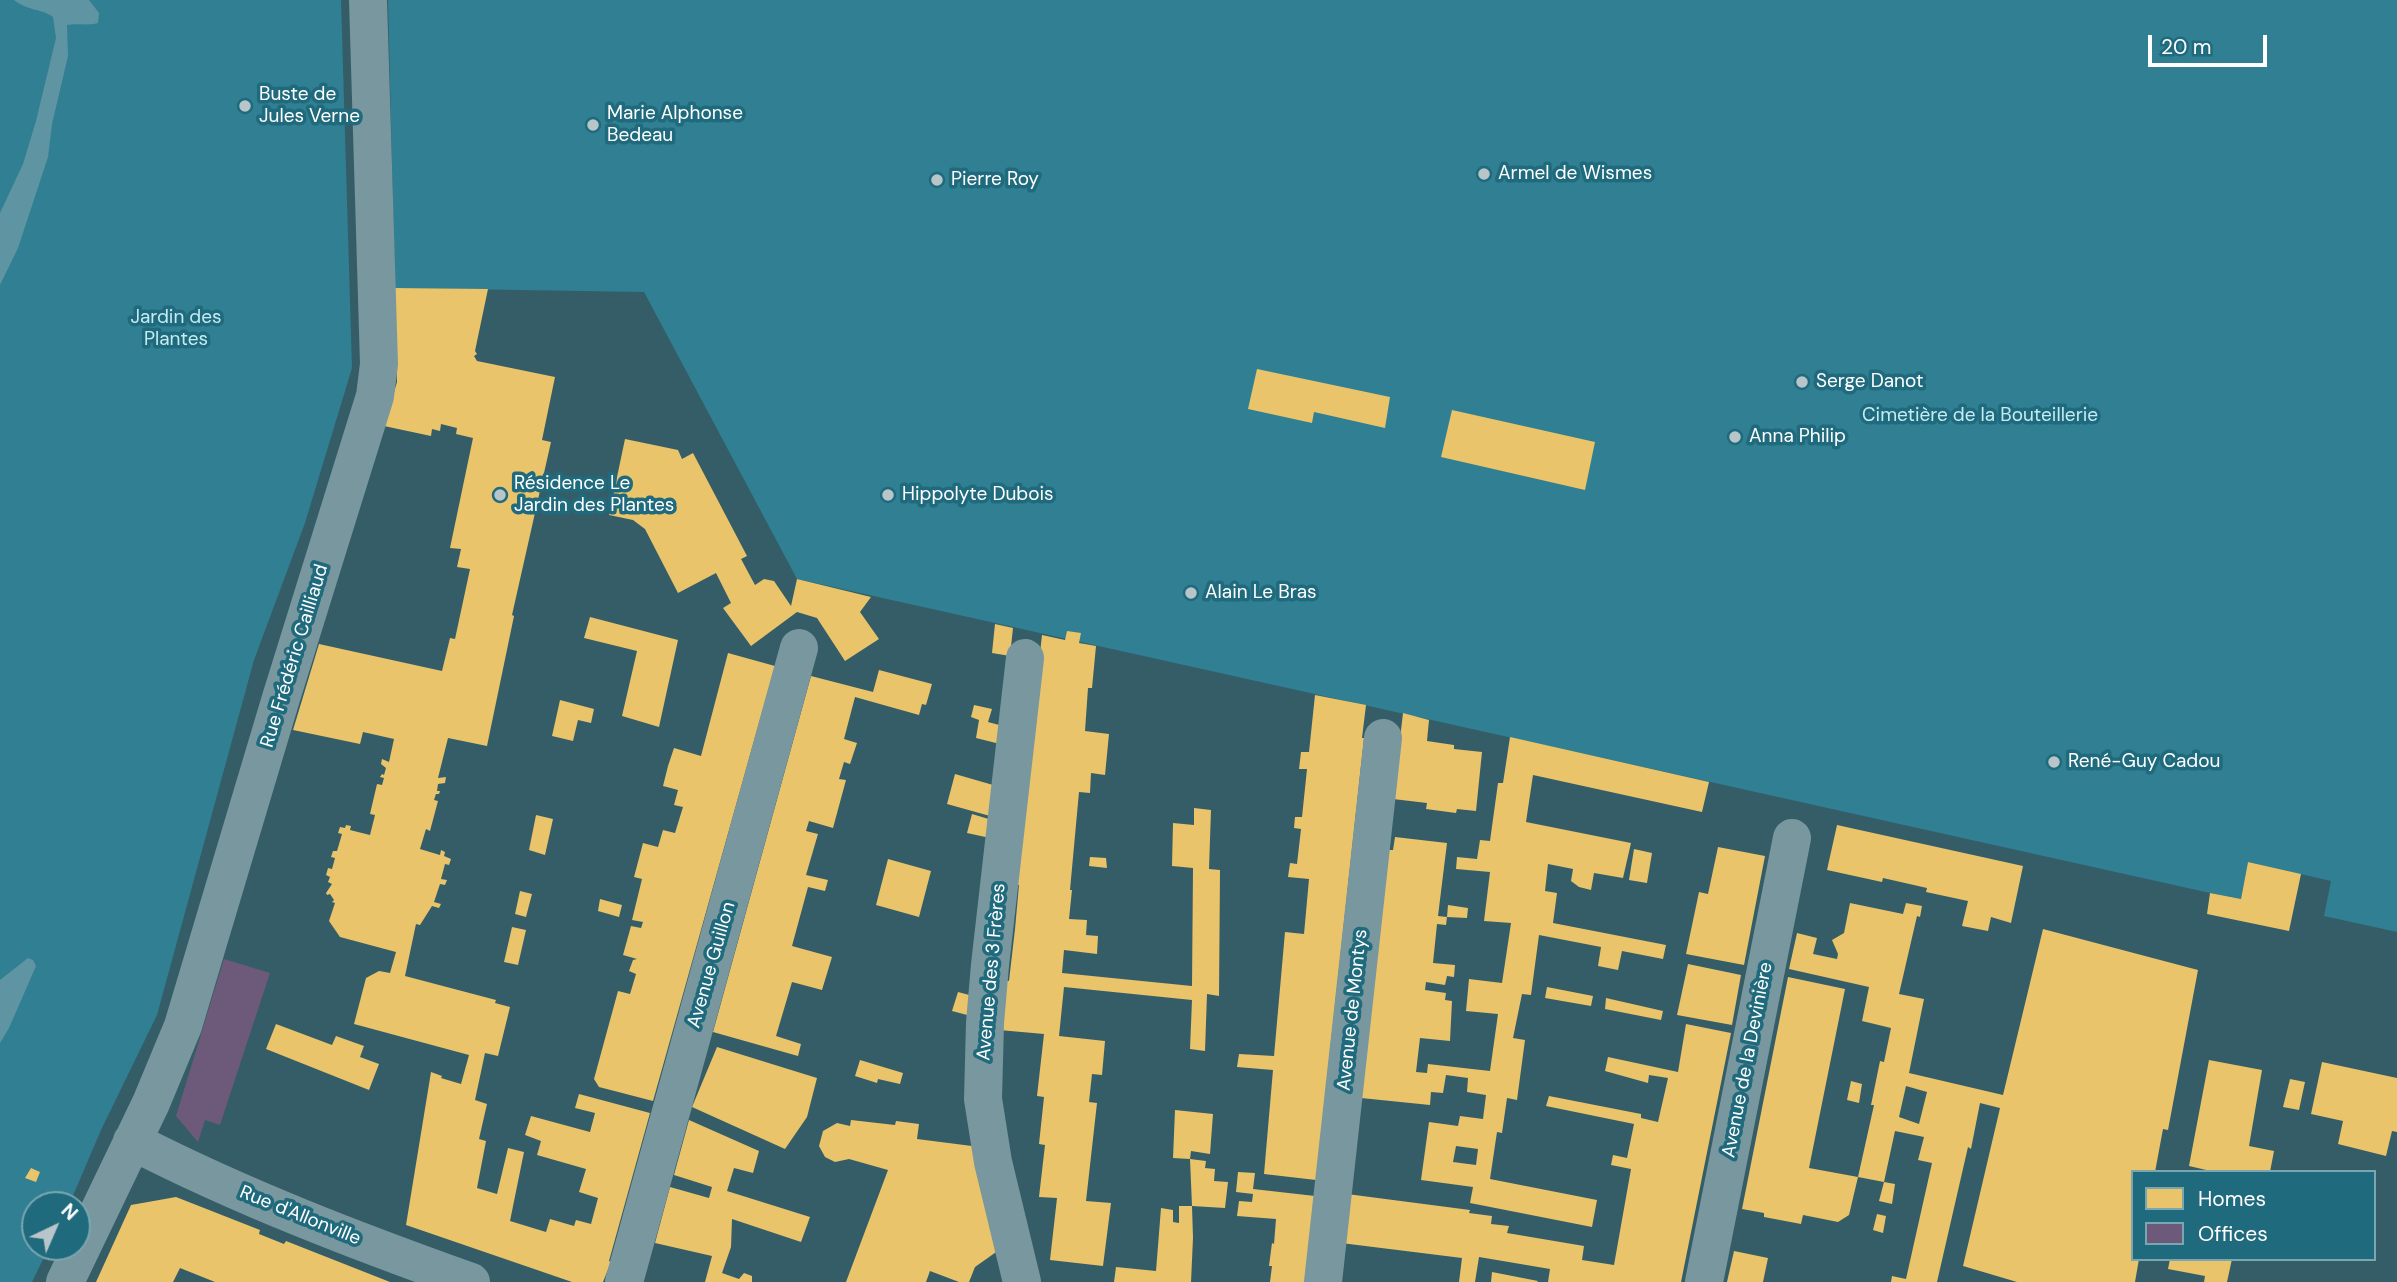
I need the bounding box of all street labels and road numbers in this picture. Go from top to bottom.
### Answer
street label: Rue Frédéric Cailliaud [256,562,334,750]
street label: Avenue des 3 Frères [973,882,1011,1062]
street label: Avenue Guillon [683,899,741,1031]
street label: Avenue de Montys [1333,928,1373,1092]
street label: Avenue de la Devinière [1718,960,1778,1160]
street label: Rue d'Allonville [236,1181,364,1251]

